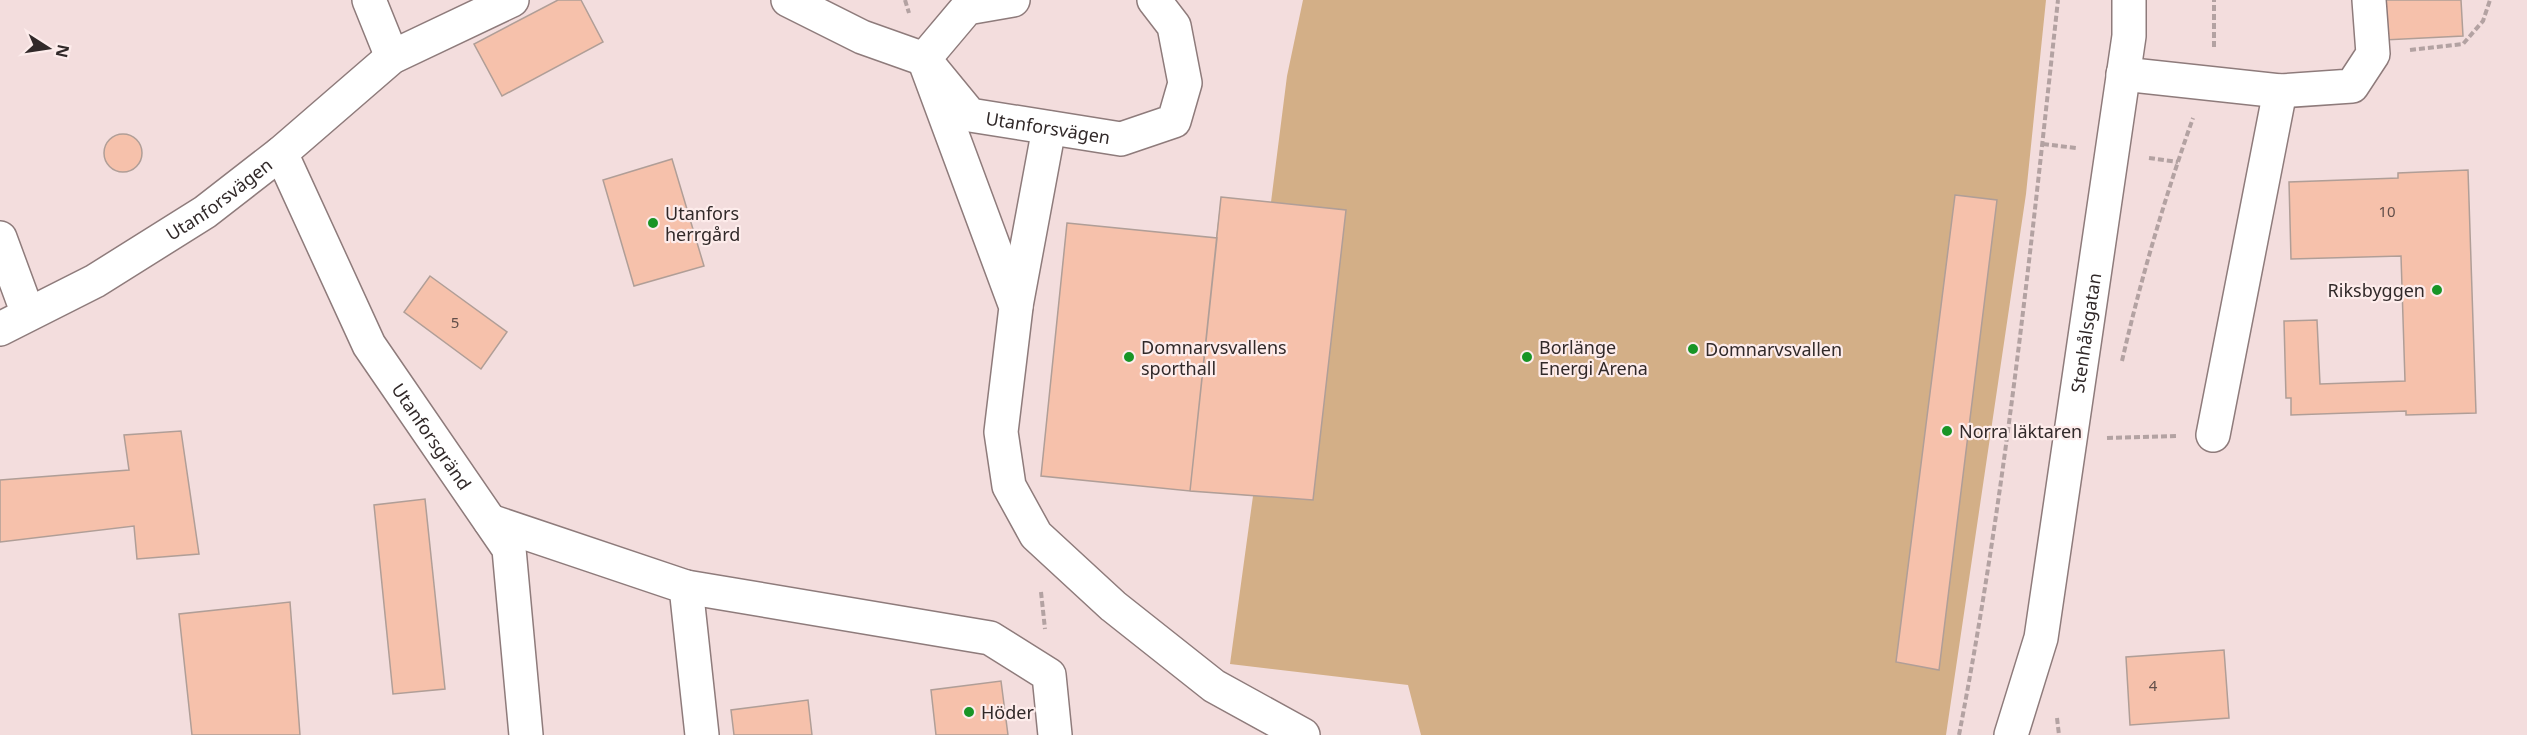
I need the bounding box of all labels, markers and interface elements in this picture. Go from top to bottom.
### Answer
north arrow [18,18,78,78]
text: N [51,42,75,60]
street label: Utanforsvägen [984,106,1112,149]
street label: Utanforsvägen [161,153,277,246]
place label: Utanfors herrgård [665,201,740,246]
house number: 10 [2378,201,2396,221]
marker: Utanfors herrgård [646,216,660,230]
street label: Stenhålsgatan [2065,271,2106,394]
place label: Riksbyggen [2328,278,2425,302]
marker: Riksbyggen [2430,283,2444,297]
house number: 5 [451,312,459,332]
place label: Domnarvsvallens sporthall [1141,335,1287,380]
place label: Borlänge Energi Arena [1539,335,1648,380]
place label: Domnarvsvallen [1705,337,1842,361]
marker: Domnarvsvallen [1686,342,1700,356]
marker: Domnarvsvallens sporthall [1122,350,1136,364]
marker: Borlänge Energi Arena [1520,350,1534,364]
street label: Utanforsgränd [387,378,477,494]
place label: Norra läktaren [1959,419,2082,443]
marker: Norra läktaren [1940,424,1954,438]
house number: 4 [2149,675,2158,695]
place label: Höder [981,700,1034,724]
marker: Höder [962,705,976,719]

